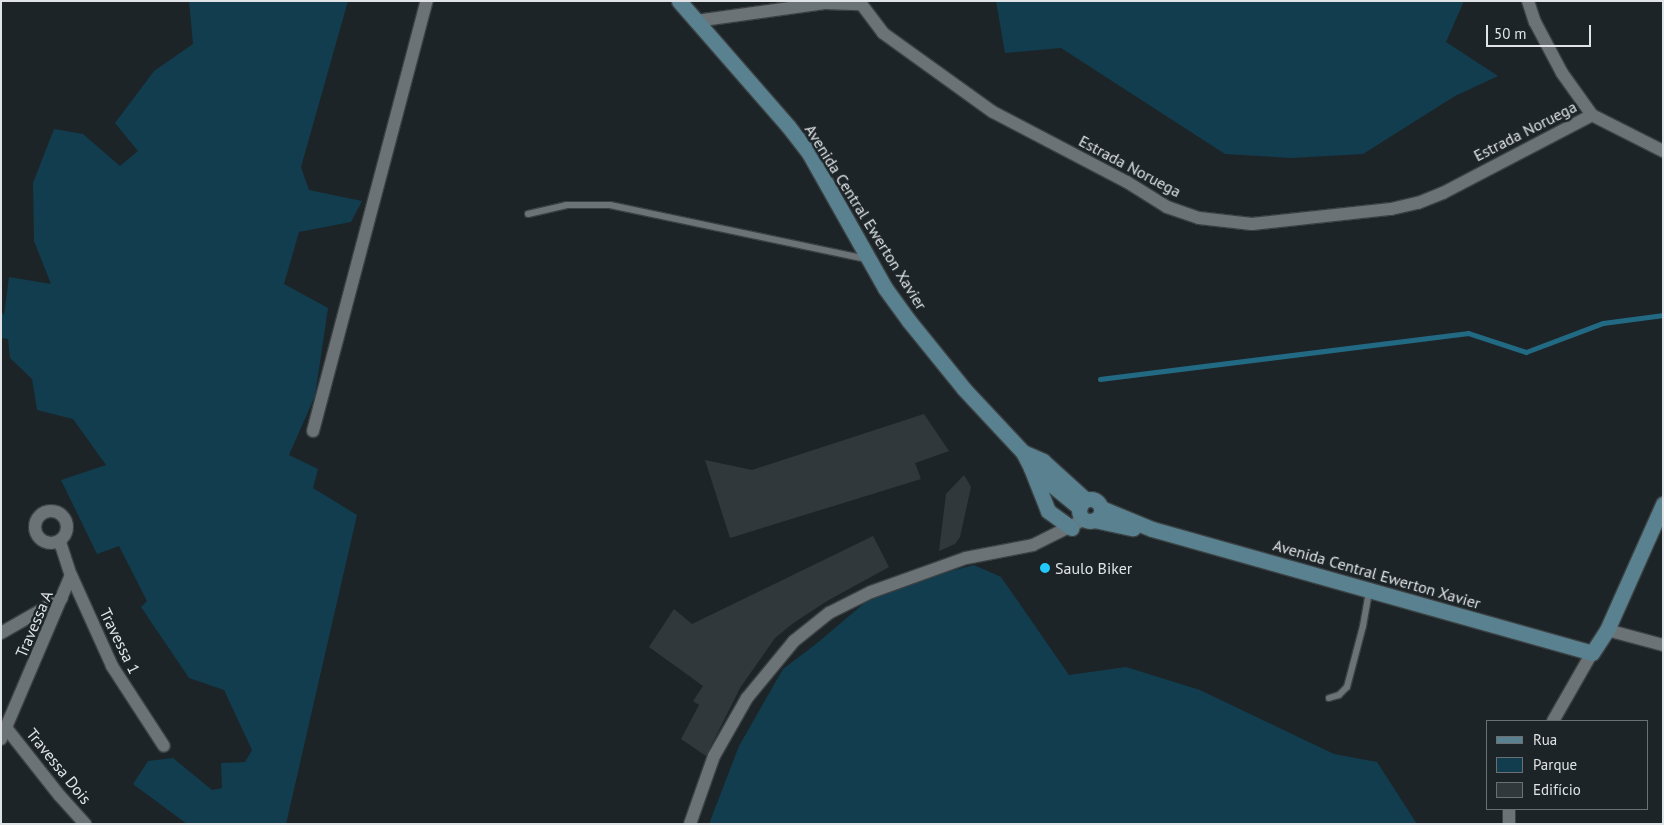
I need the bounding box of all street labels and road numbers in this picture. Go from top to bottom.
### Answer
street label: Estrada Noruega [1470,97,1580,165]
street label: Avenida Central Ewerton Xavier [801,121,931,313]
street label: Estrada Noruega [1076,131,1184,201]
street label: Avenida Central Ewerton Xavier [1271,535,1483,613]
street label: Travessa A [11,587,57,661]
street label: Travessa 1 [96,605,144,677]
street label: Travessa Dois [23,724,95,808]

